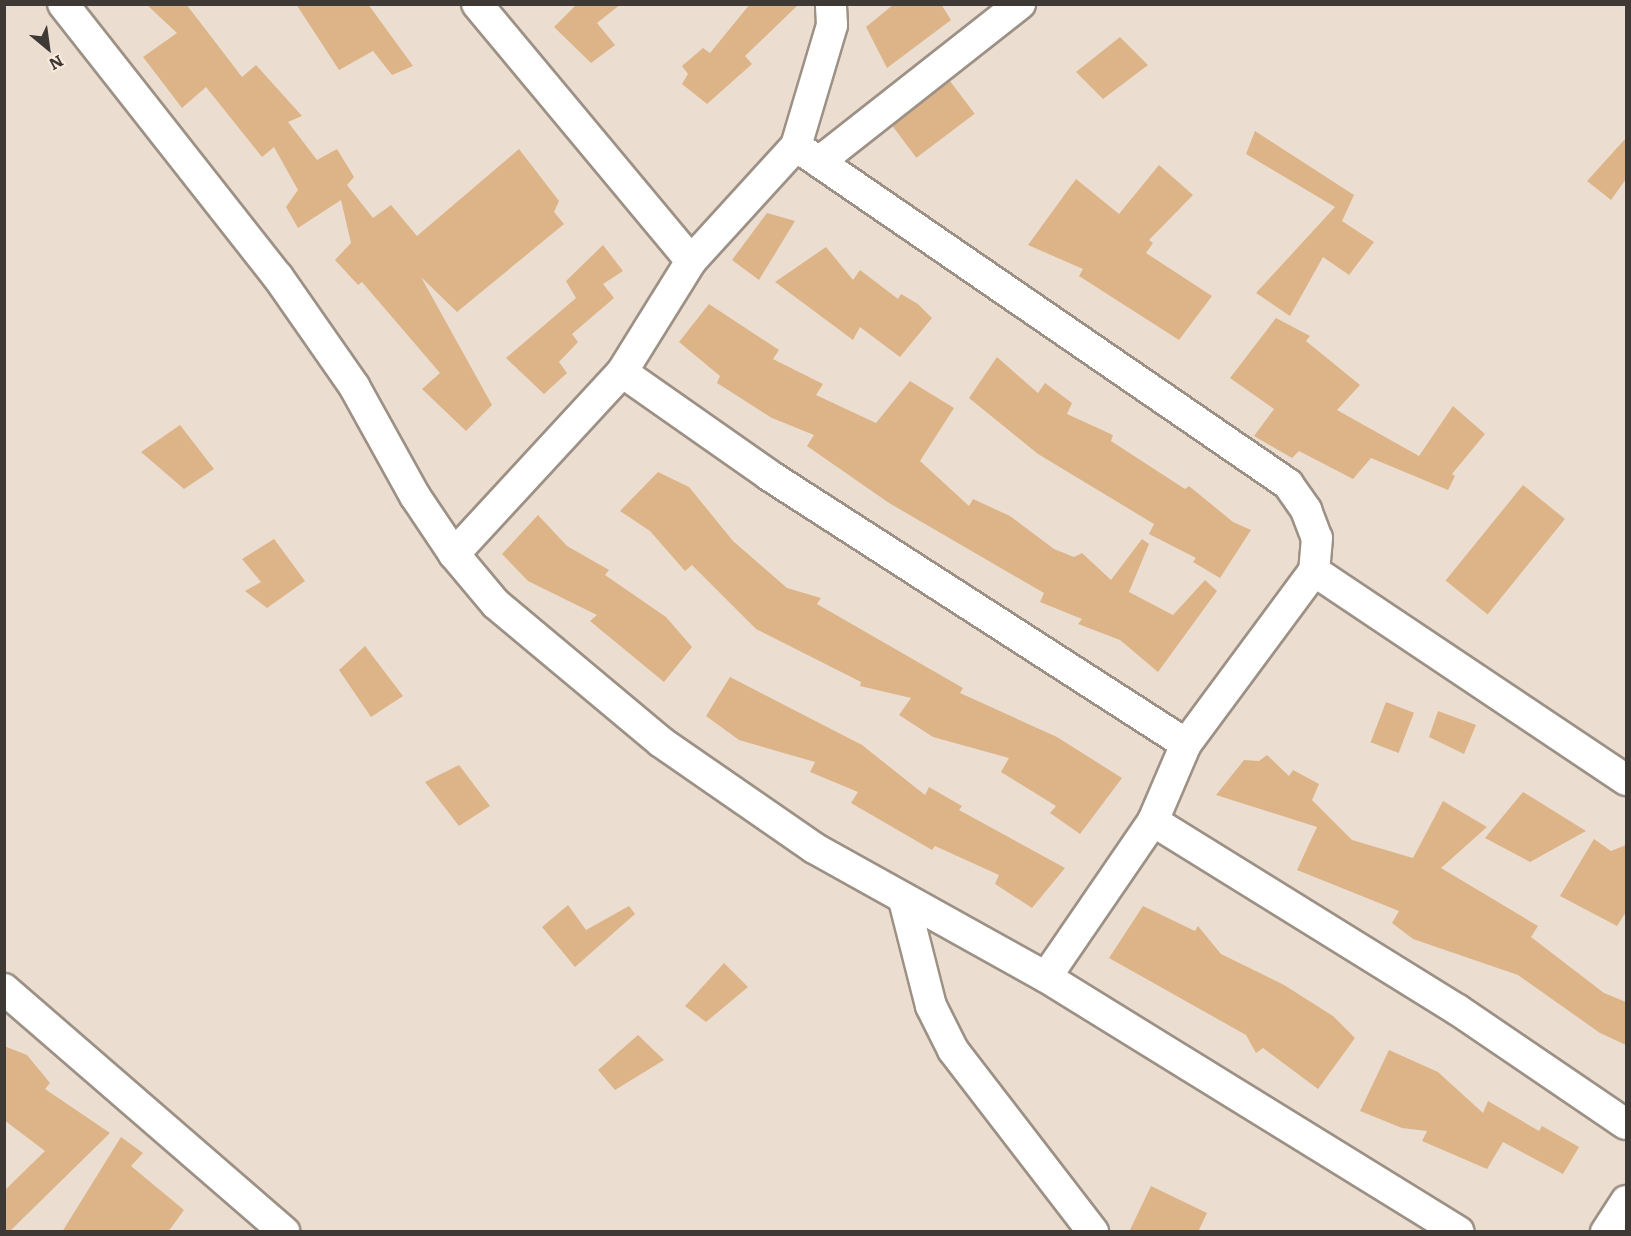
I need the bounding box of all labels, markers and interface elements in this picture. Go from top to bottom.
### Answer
north arrow [18,18,78,78]
text: N [45,50,68,77]

